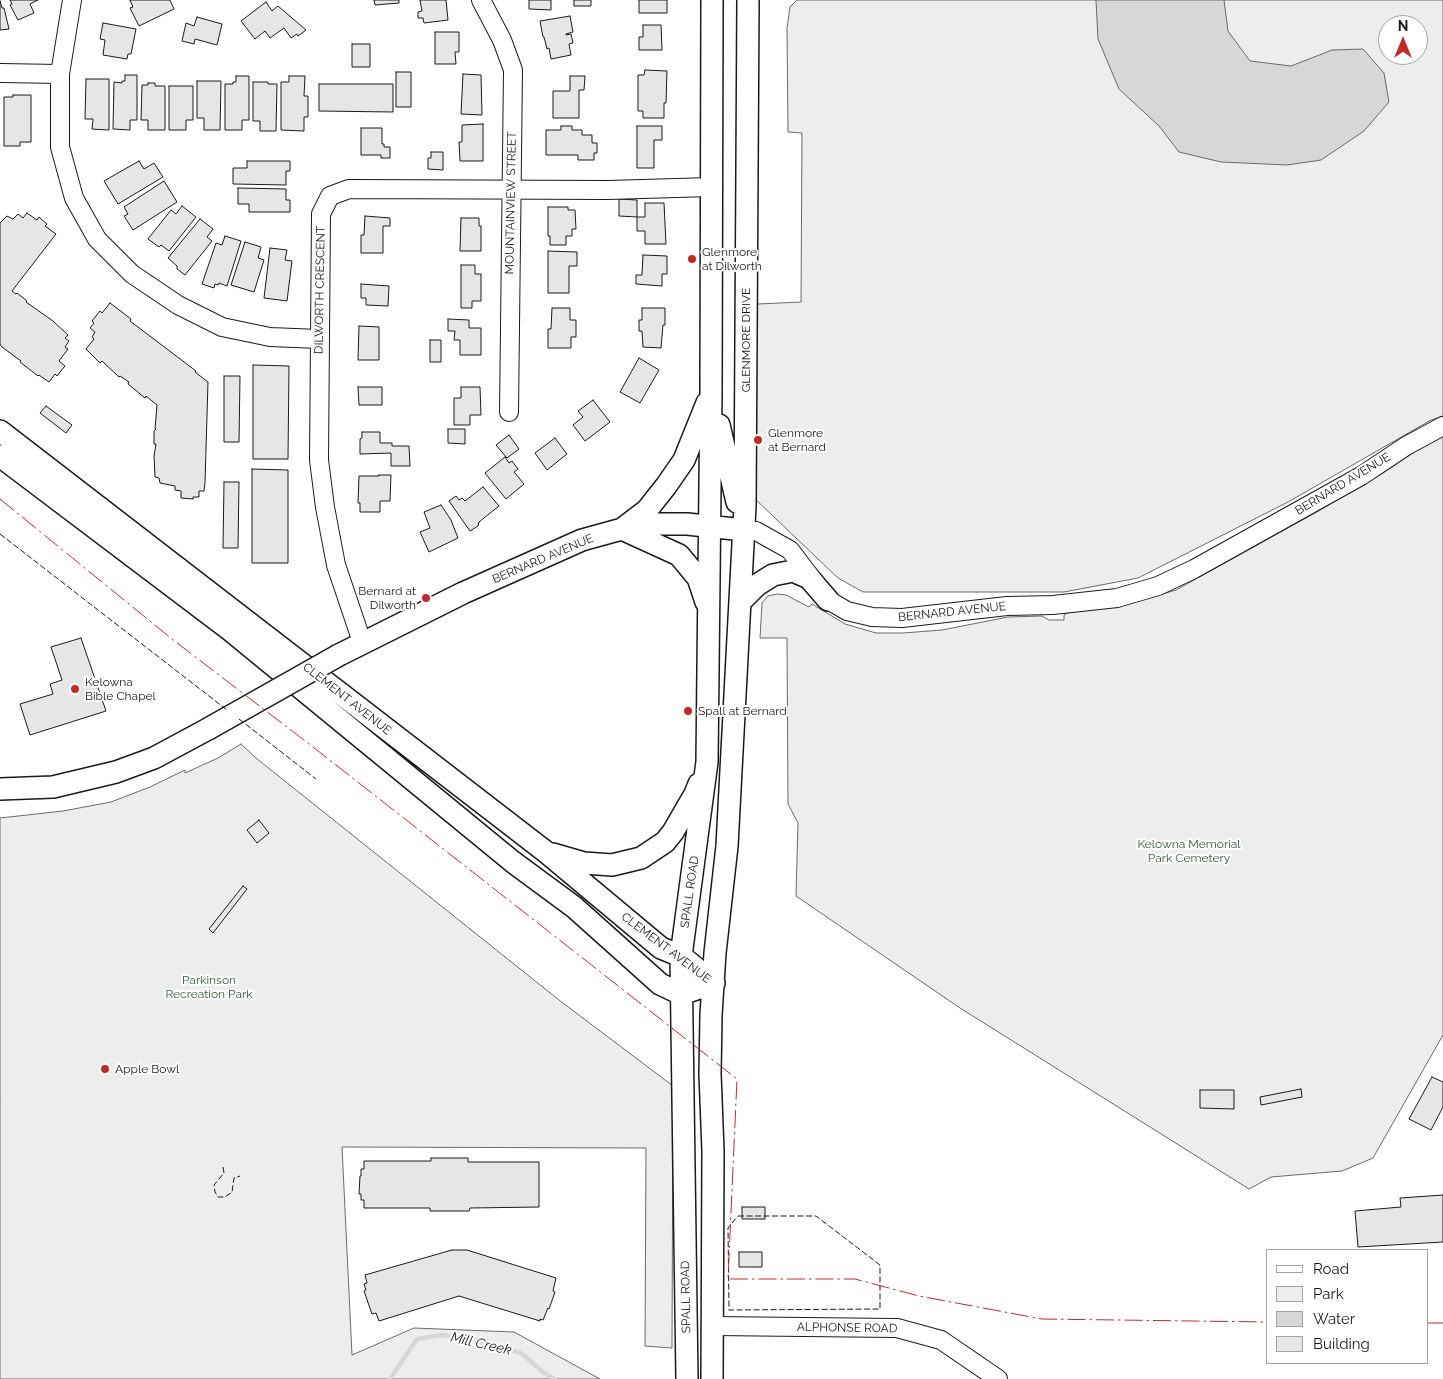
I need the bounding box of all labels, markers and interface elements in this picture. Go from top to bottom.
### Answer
north arrow [1378,15,1428,65]
text: N [1398,18,1408,34]
street label: MOUNTAINVIEW STREET [503,131,519,275]
street label: DILWORTH CRESCENT [312,226,328,354]
place label: Glenmore at Dilworth [702,245,762,273]
marker: Glenmore at Dilworth [686,253,698,265]
street label: GLENMORE DRIVE [739,288,753,392]
place label: Glenmore at Bernard [768,426,826,454]
marker: Glenmore at Bernard [752,434,764,446]
street label: BERNARD AVENUE [1293,450,1393,518]
street label: BERNARD AVENUE [490,531,596,587]
place label: Bernard at Dilworth [358,584,416,612]
marker: Bernard at Dilworth [420,592,432,604]
street label: BERNARD AVENUE [897,599,1007,625]
street label: CLEMENT AVENUE [300,660,394,738]
place label: Kelowna Bible Chapel [85,675,156,703]
marker: Kelowna Bible Chapel [69,683,81,695]
place label: Spall at Bernard [698,704,787,718]
marker: Spall at Bernard [682,705,694,717]
park label: Kelowna Memorial Park Cemetery [1137,837,1241,865]
street label: SPALL ROAD [678,855,702,929]
street label: CLEMENT AVENUE [618,910,714,986]
park label: Parkinson Recreation Park [165,973,253,1001]
place label: Apple Bowl [115,1062,179,1076]
marker: Apple Bowl [99,1063,111,1075]
legend [1266,1249,1428,1364]
text: Road [1313,1260,1349,1278]
street label: SPALL ROAD [678,1261,694,1333]
text: Park [1313,1285,1344,1303]
text: Water [1313,1310,1355,1328]
street label: ALPHONSE ROAD [797,1320,897,1336]
water label: Mill Creek [449,1329,513,1359]
text: Building [1313,1335,1370,1353]

